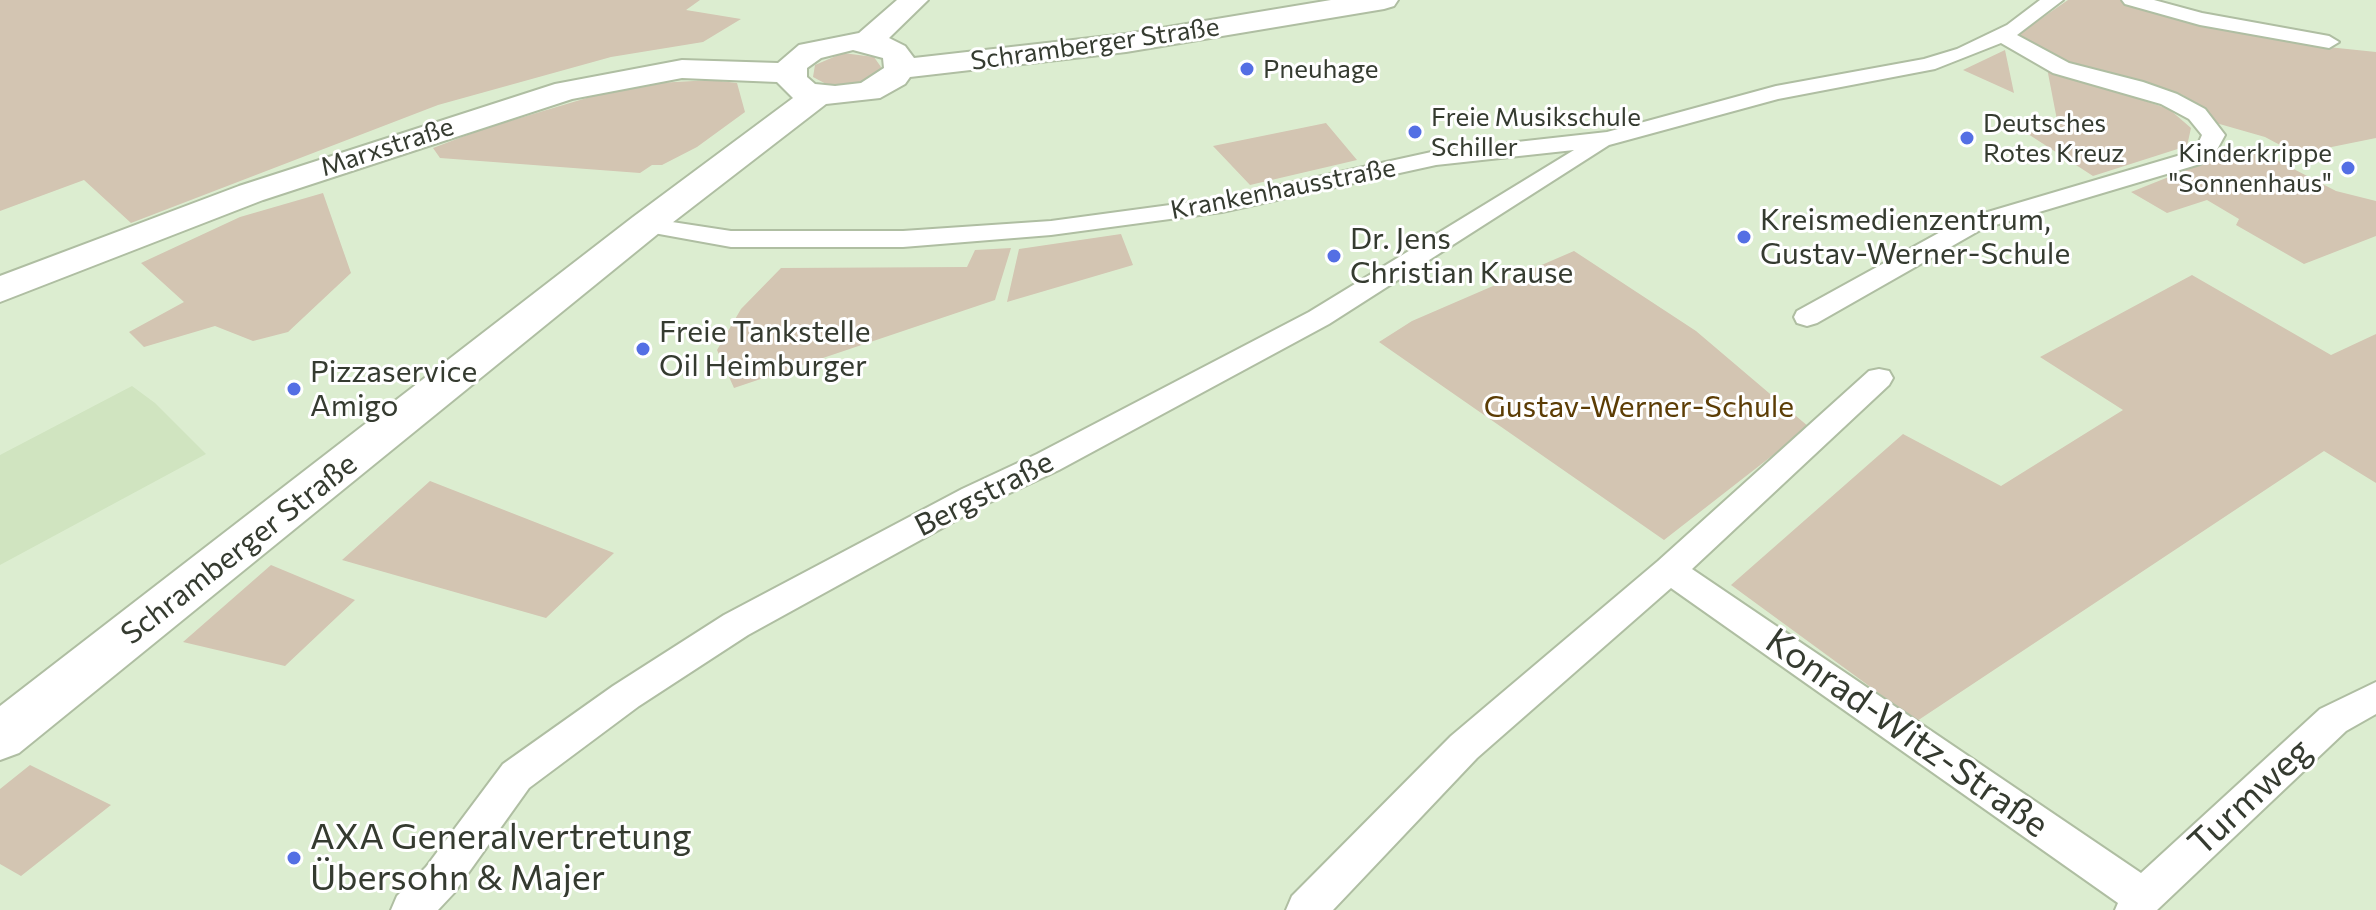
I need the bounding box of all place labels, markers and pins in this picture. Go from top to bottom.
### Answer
place label: Pneuhage [1263,53,1378,85]
marker: Pneuhage [1238,60,1256,78]
place label: Freie Musikschule Schiller [1431,101,1641,162]
place label: Deutsches Rotes Kreuz [1983,107,2124,168]
marker: Freie Musikschule Schiller [1406,123,1424,141]
marker: Deutsches Rotes Kreuz [1958,129,1976,147]
place label: Kinderkrippe "Sonnenhaus" [2169,137,2332,198]
marker: Kinderkrippe "Sonnenhaus" [2339,159,2357,177]
place label: Kreismedienzentrum, Gustav-Werner-Schule [1760,202,2070,272]
place label: Dr. Jens Christian Krause [1350,221,1573,292]
marker: Kreismedienzentrum, Gustav-Werner-Schule [1735,228,1753,246]
marker: Dr. Jens Christian Krause [1325,247,1343,265]
place label: Freie Tankstelle Oil Heimburger [659,314,871,384]
marker: Freie Tankstelle Oil Heimburger [634,340,652,358]
place label: Pizzaservice Amigo [310,354,477,424]
marker: Pizzaservice Amigo [285,380,303,398]
place label: AXA Generalvertretung Übersohn & Majer [310,815,691,900]
marker: AXA Generalvertretung Übersohn & Majer [285,849,303,867]

